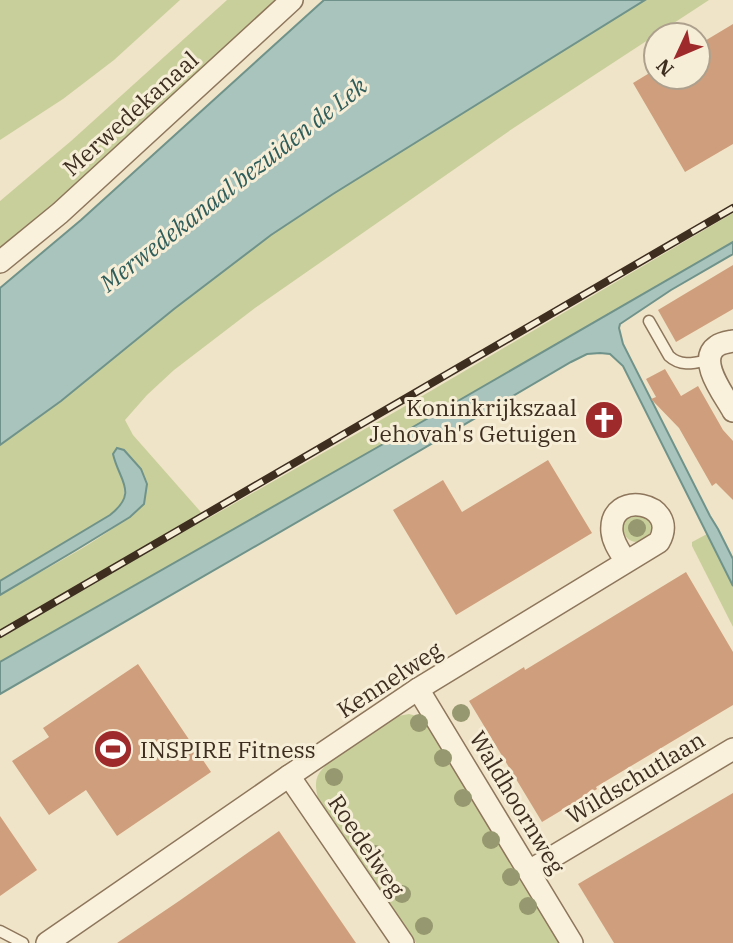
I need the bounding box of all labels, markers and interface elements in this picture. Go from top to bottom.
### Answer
north arrow [642,21,712,91]
street label: Merwedekanaal [56,44,204,182]
text: N [651,54,679,82]
water label: Merwedekanaal bezuiden de Lek [92,69,373,299]
place label: Koninkrijkszaal Jehovah's Getuigen [369,392,577,448]
church icon: Koninkrijkszaal Jehovah's Getuigen [583,399,625,441]
street label: Kennelweg [331,634,448,724]
street label: Wildschutlaan [560,724,710,830]
street label: Waldhoornweg [463,725,573,880]
sports icon: INSPIRE Fitness [92,728,134,770]
place label: INSPIRE Fitness [140,734,316,764]
street label: Roedelweg [322,788,412,902]

